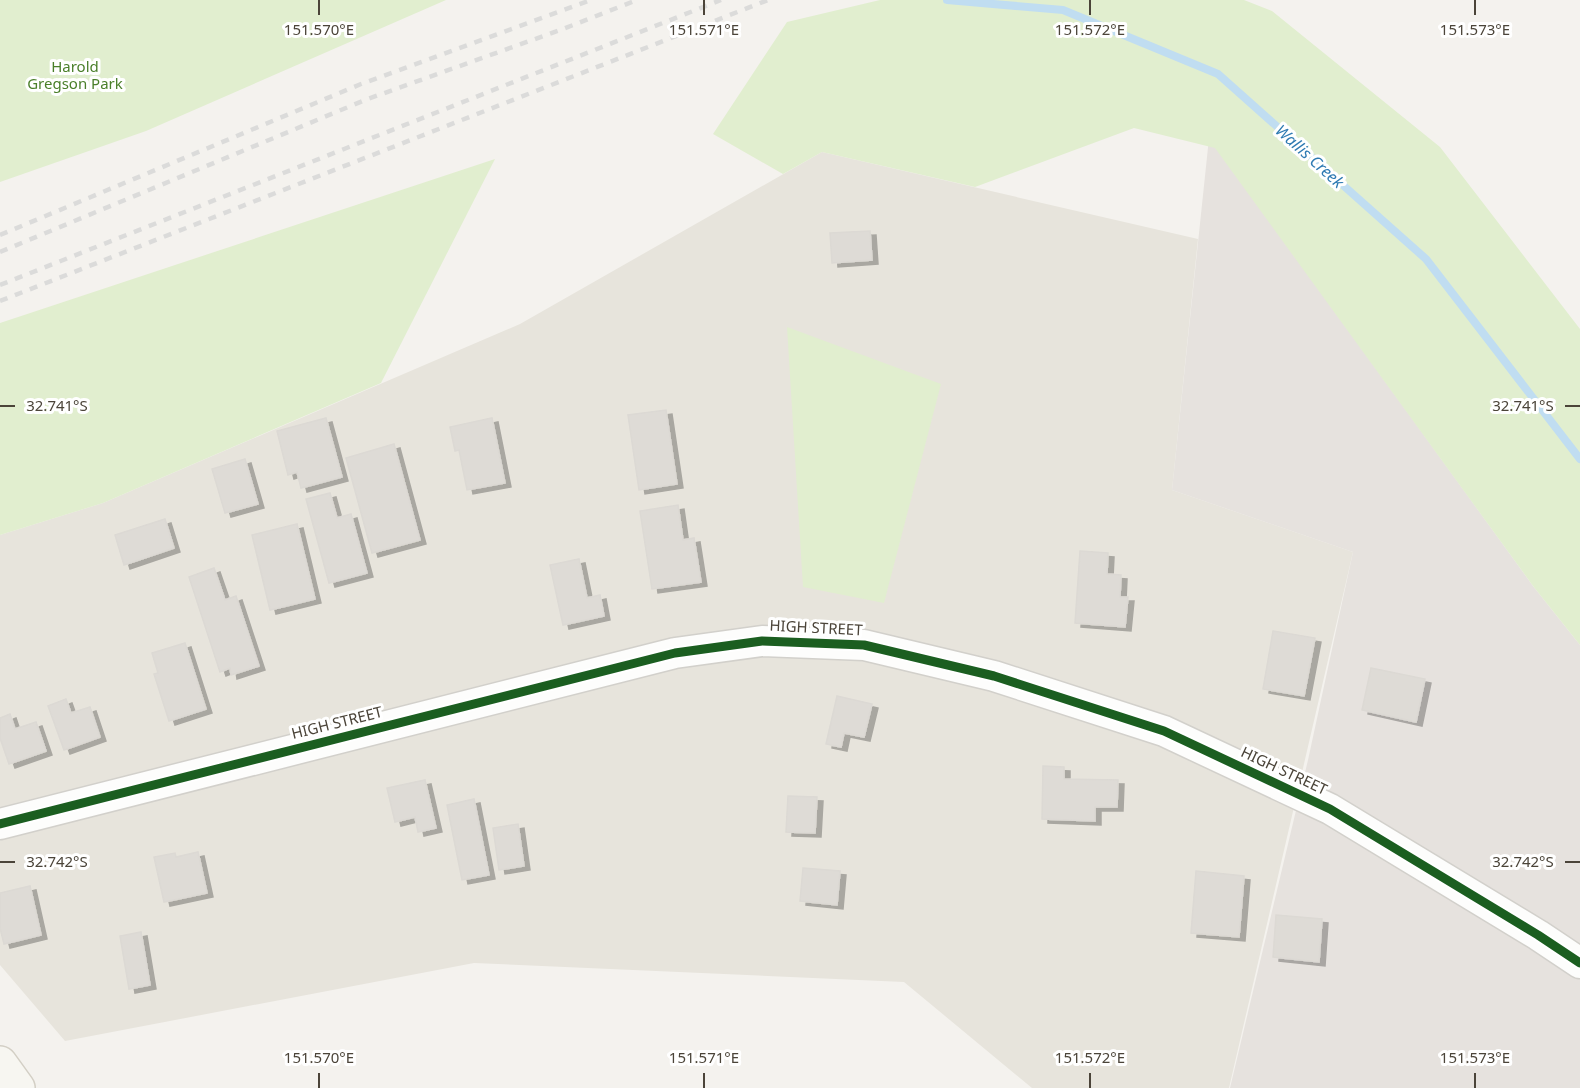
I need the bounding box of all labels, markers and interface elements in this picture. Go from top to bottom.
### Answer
text: 151.570°E [284,19,354,39]
text: 151.571°E [669,19,739,39]
text: 151.572°E [1055,19,1125,39]
text: 151.573°E [1440,19,1510,39]
park label: Harold Gregson Park [27,56,123,93]
water label: Wallis Creek [1271,119,1350,193]
text: 32.741°S [26,395,88,415]
text: 32.741°S [1492,395,1554,415]
street label: HIGH STREET [769,615,864,639]
street label: HIGH STREET [289,701,385,743]
street label: HIGH STREET [1238,741,1331,799]
text: 32.742°S [26,851,88,871]
text: 32.742°S [1492,851,1554,871]
text: 151.570°E [284,1047,354,1067]
text: 151.571°E [669,1047,739,1067]
text: 151.572°E [1055,1047,1125,1067]
text: 151.573°E [1440,1047,1510,1067]

